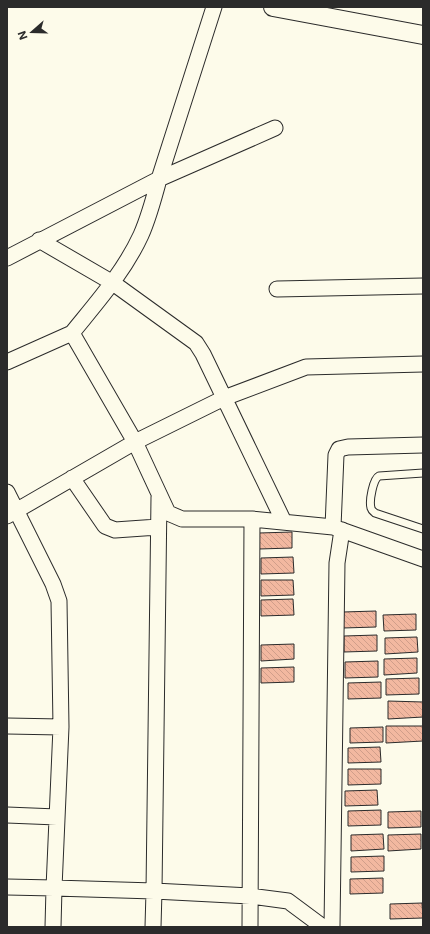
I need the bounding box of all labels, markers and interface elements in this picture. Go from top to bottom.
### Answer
north arrow [12,12,52,52]
text: N [15,29,31,42]

